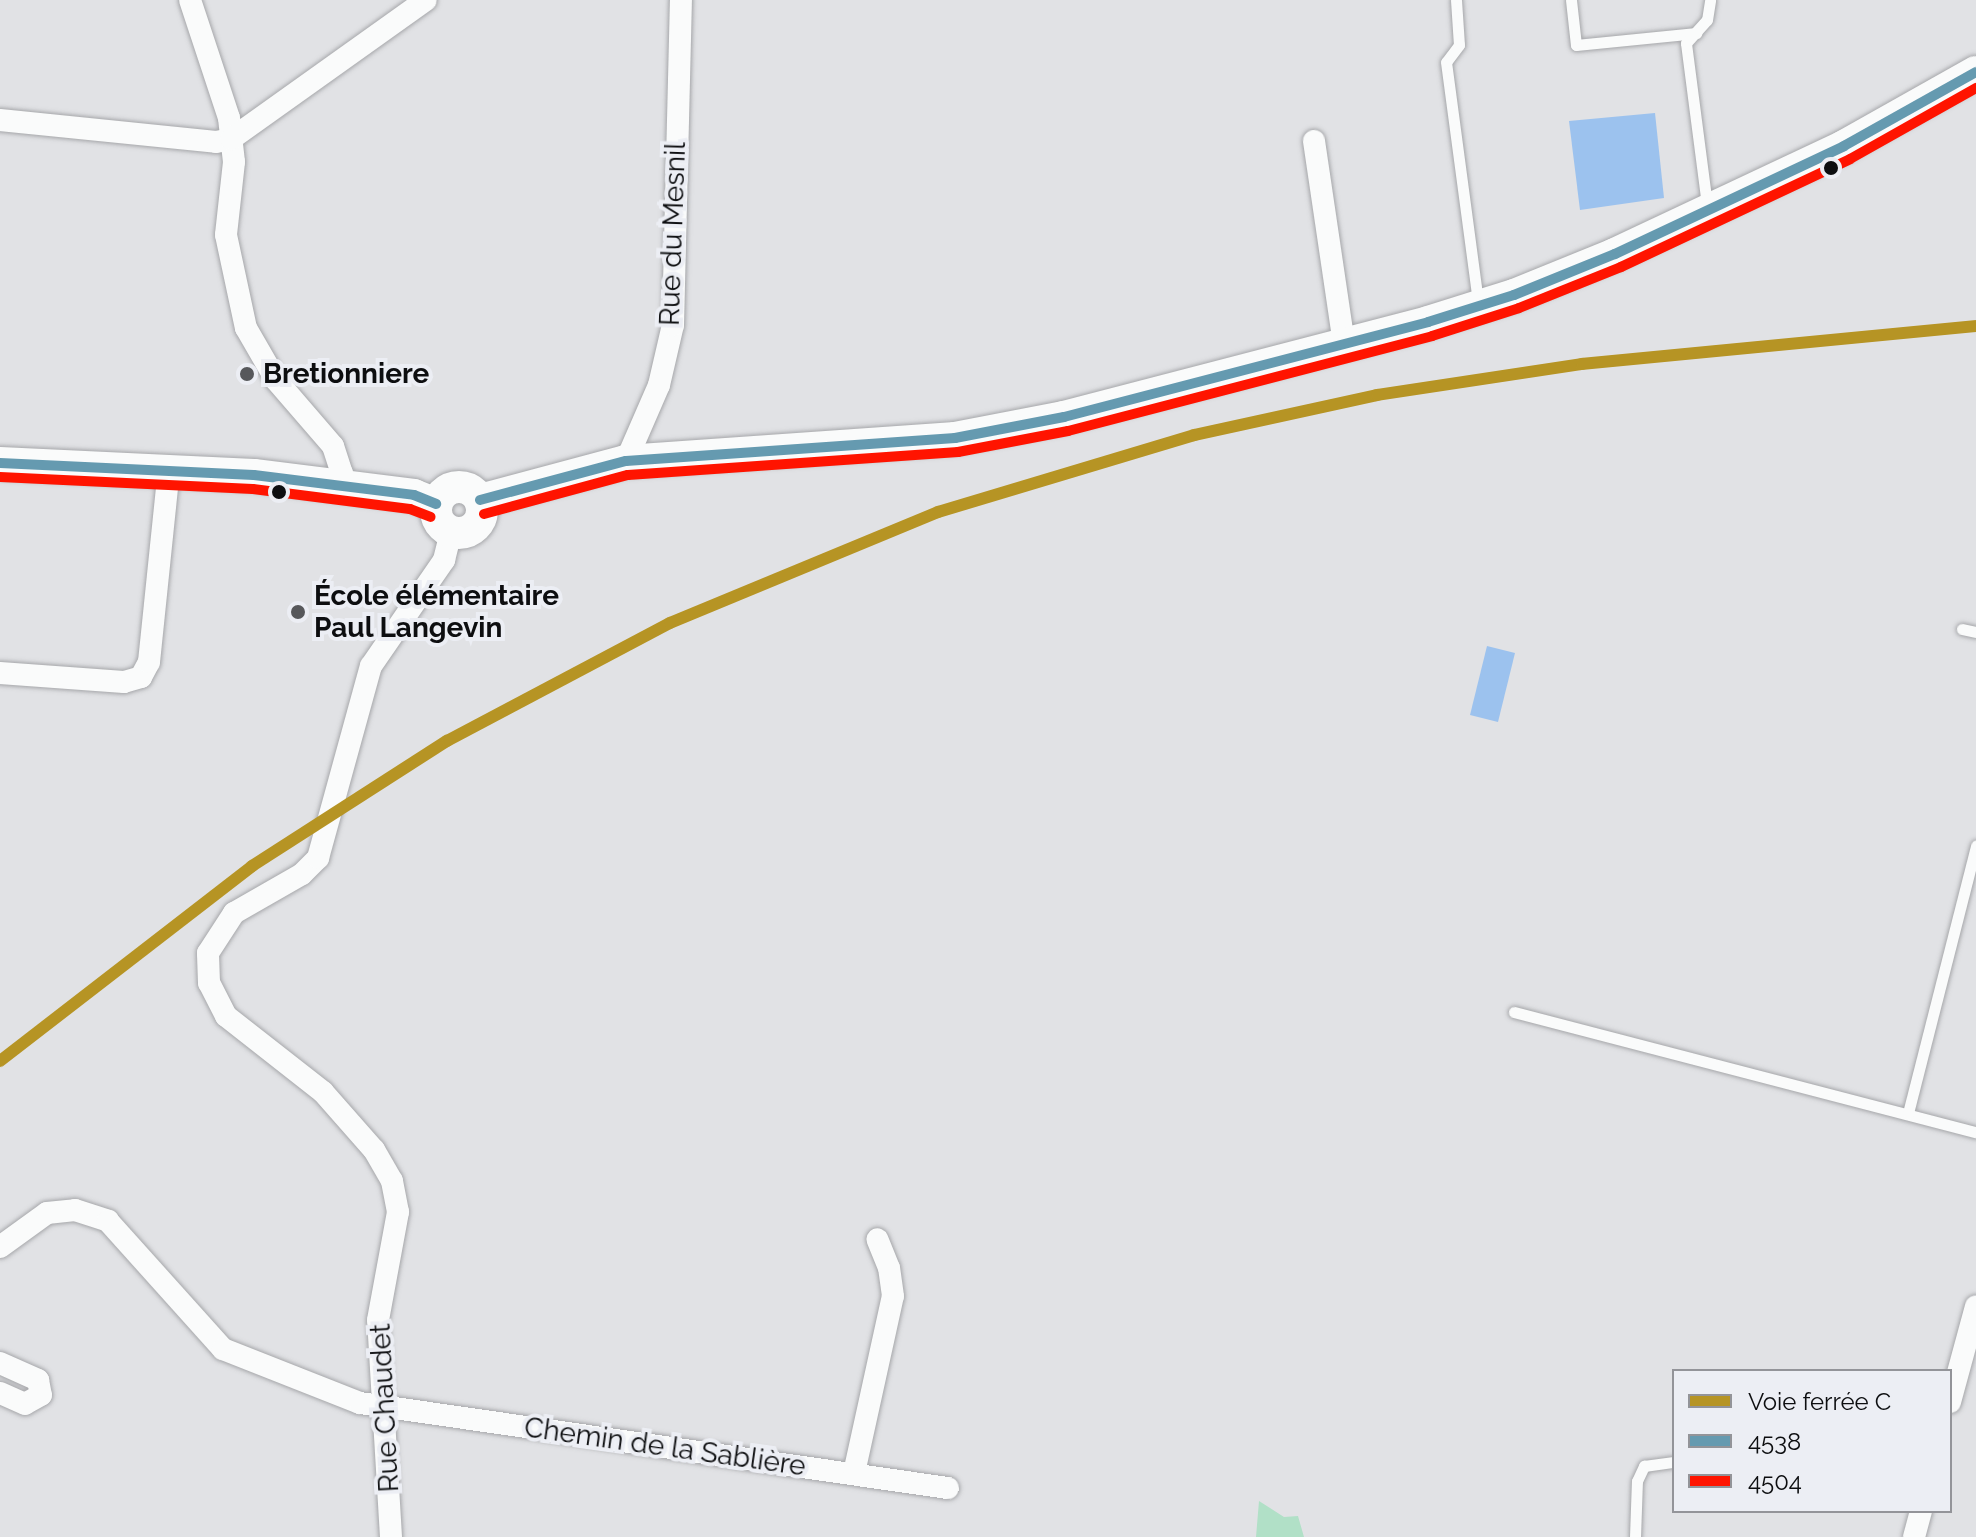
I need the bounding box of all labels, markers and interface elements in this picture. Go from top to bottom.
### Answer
street label: Rue du Mesnil [653,142,693,326]
unlabelled marker [1823,160,1839,176]
place label: Bretionniere [263,357,429,391]
marker: Bretionniere [238,365,256,383]
unlabelled marker [271,484,287,500]
place label: École élémentaire Paul Langevin [314,579,559,645]
marker: École élémentaire Paul Langevin [289,603,307,621]
street label: Rue Chaudet [364,1323,406,1493]
legend [1672,1369,1952,1513]
text: Voie ferrée C [1748,1387,1891,1416]
street label: Chemin de la Sablière [522,1411,808,1483]
text: 4538 [1748,1427,1801,1456]
text: 4504 [1748,1467,1802,1496]

